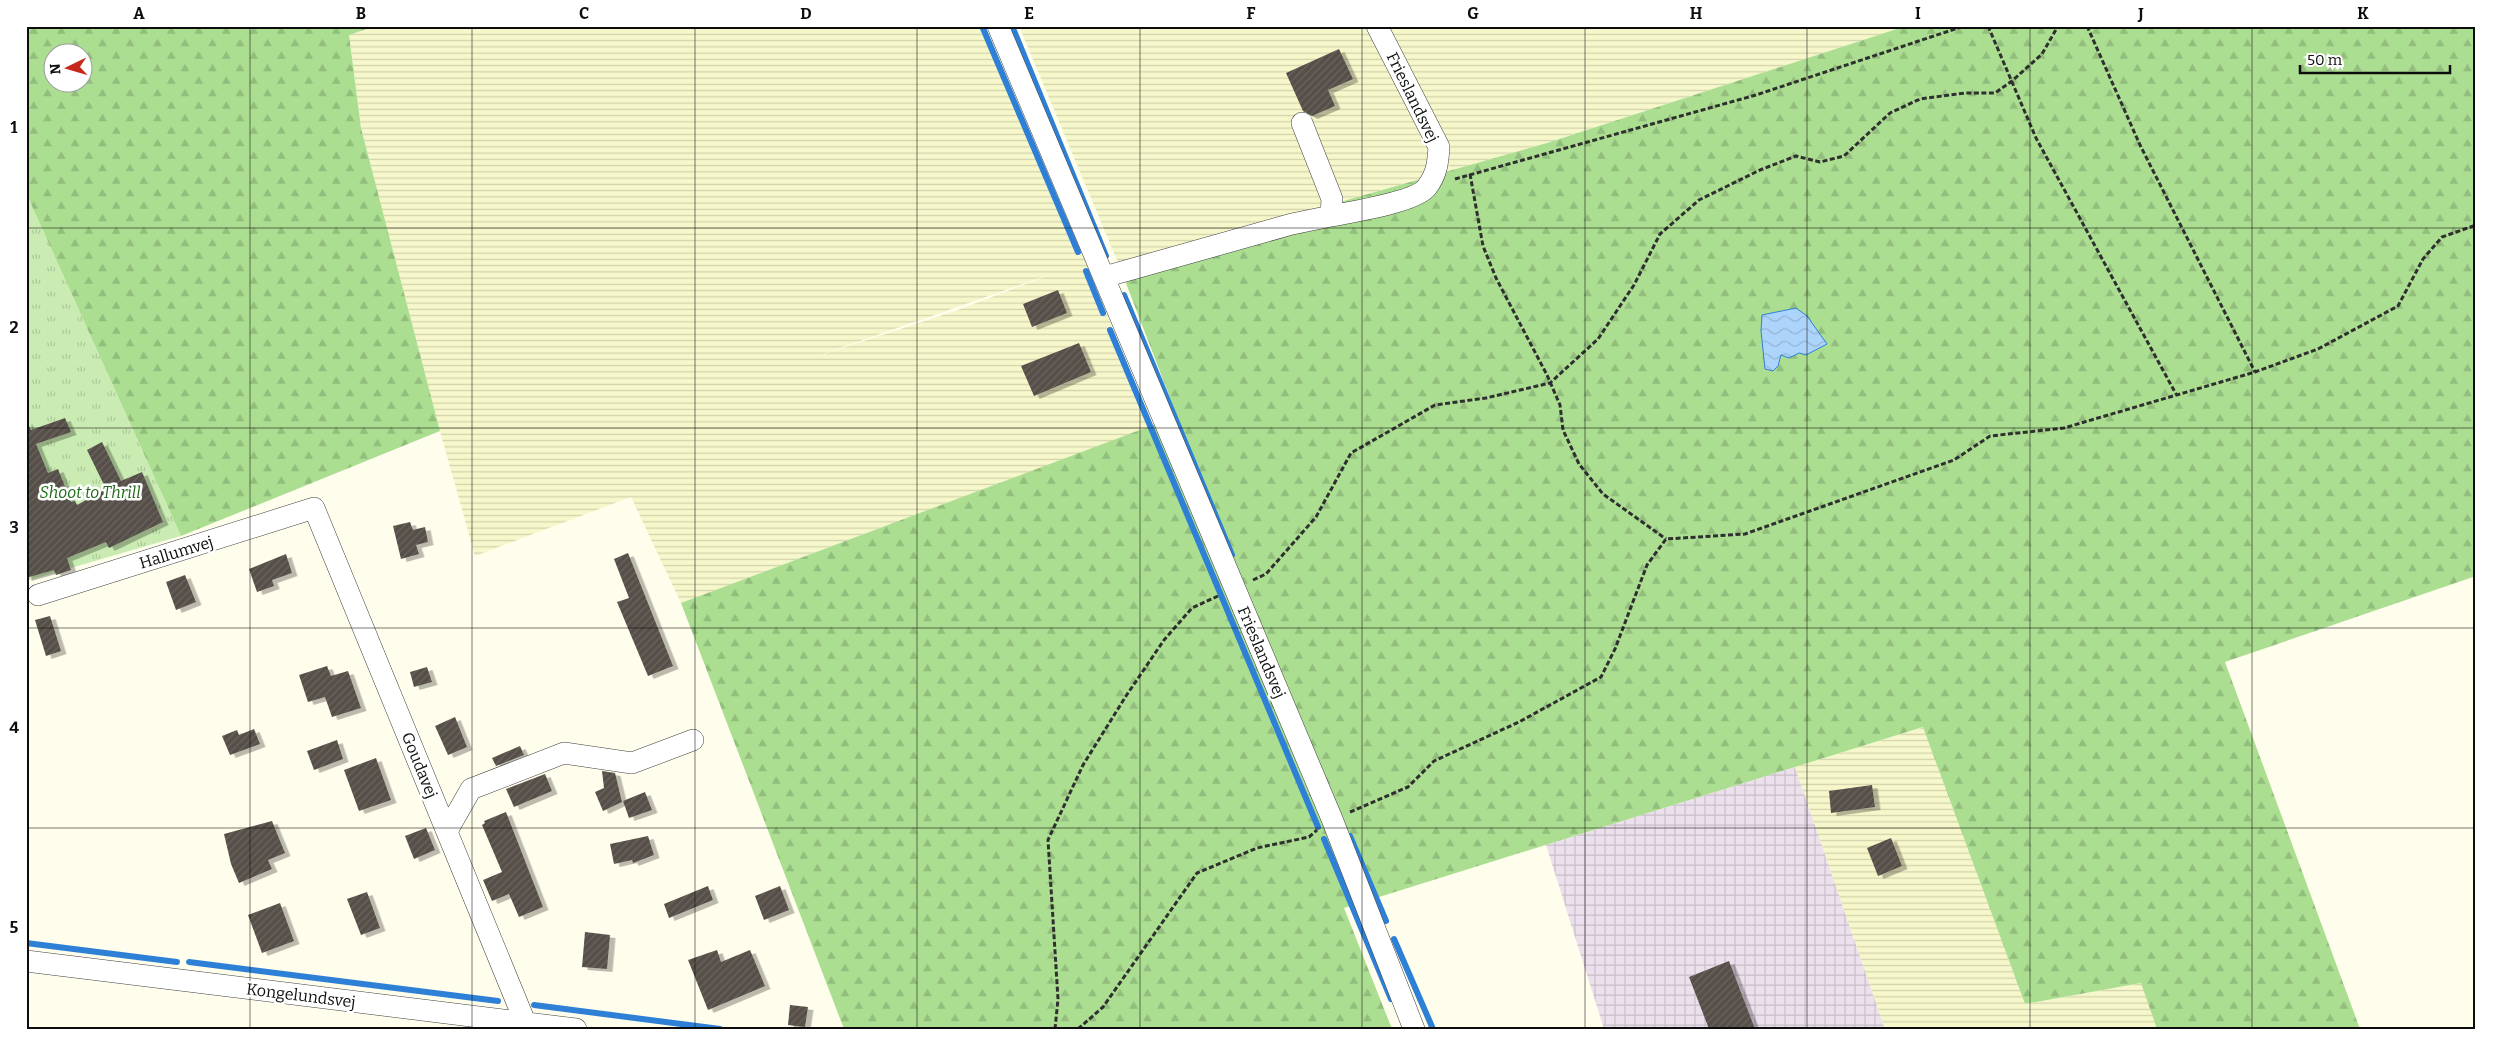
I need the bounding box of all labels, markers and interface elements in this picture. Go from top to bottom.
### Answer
text: A [133,4,145,23]
text: B [356,4,366,23]
text: C [579,4,589,23]
text: D [800,4,812,23]
text: E [1024,4,1034,23]
text: F [1247,4,1256,23]
text: G [1467,4,1479,23]
text: H [1690,4,1703,23]
text: I [1915,4,1921,23]
text: J [2137,4,2144,23]
text: K [2357,4,2369,23]
north arrow [42,42,92,92]
scale bar [2300,42,2450,74]
street label: Frieslandsvej [1383,49,1443,145]
text: 50 m [2307,51,2343,69]
text: N [47,63,64,75]
text: 1 [11,118,18,137]
text: 2 [9,318,19,337]
park label: Shoot to Thrill [39,483,141,502]
text: 3 [9,518,19,537]
street label: Hallumvej [137,532,215,573]
street label: Frieslandsvej [1234,603,1289,701]
text: 4 [9,718,19,737]
street label: Goudavej [398,729,441,801]
text: 5 [10,918,19,937]
street label: Kongelundsvej [245,979,357,1012]

